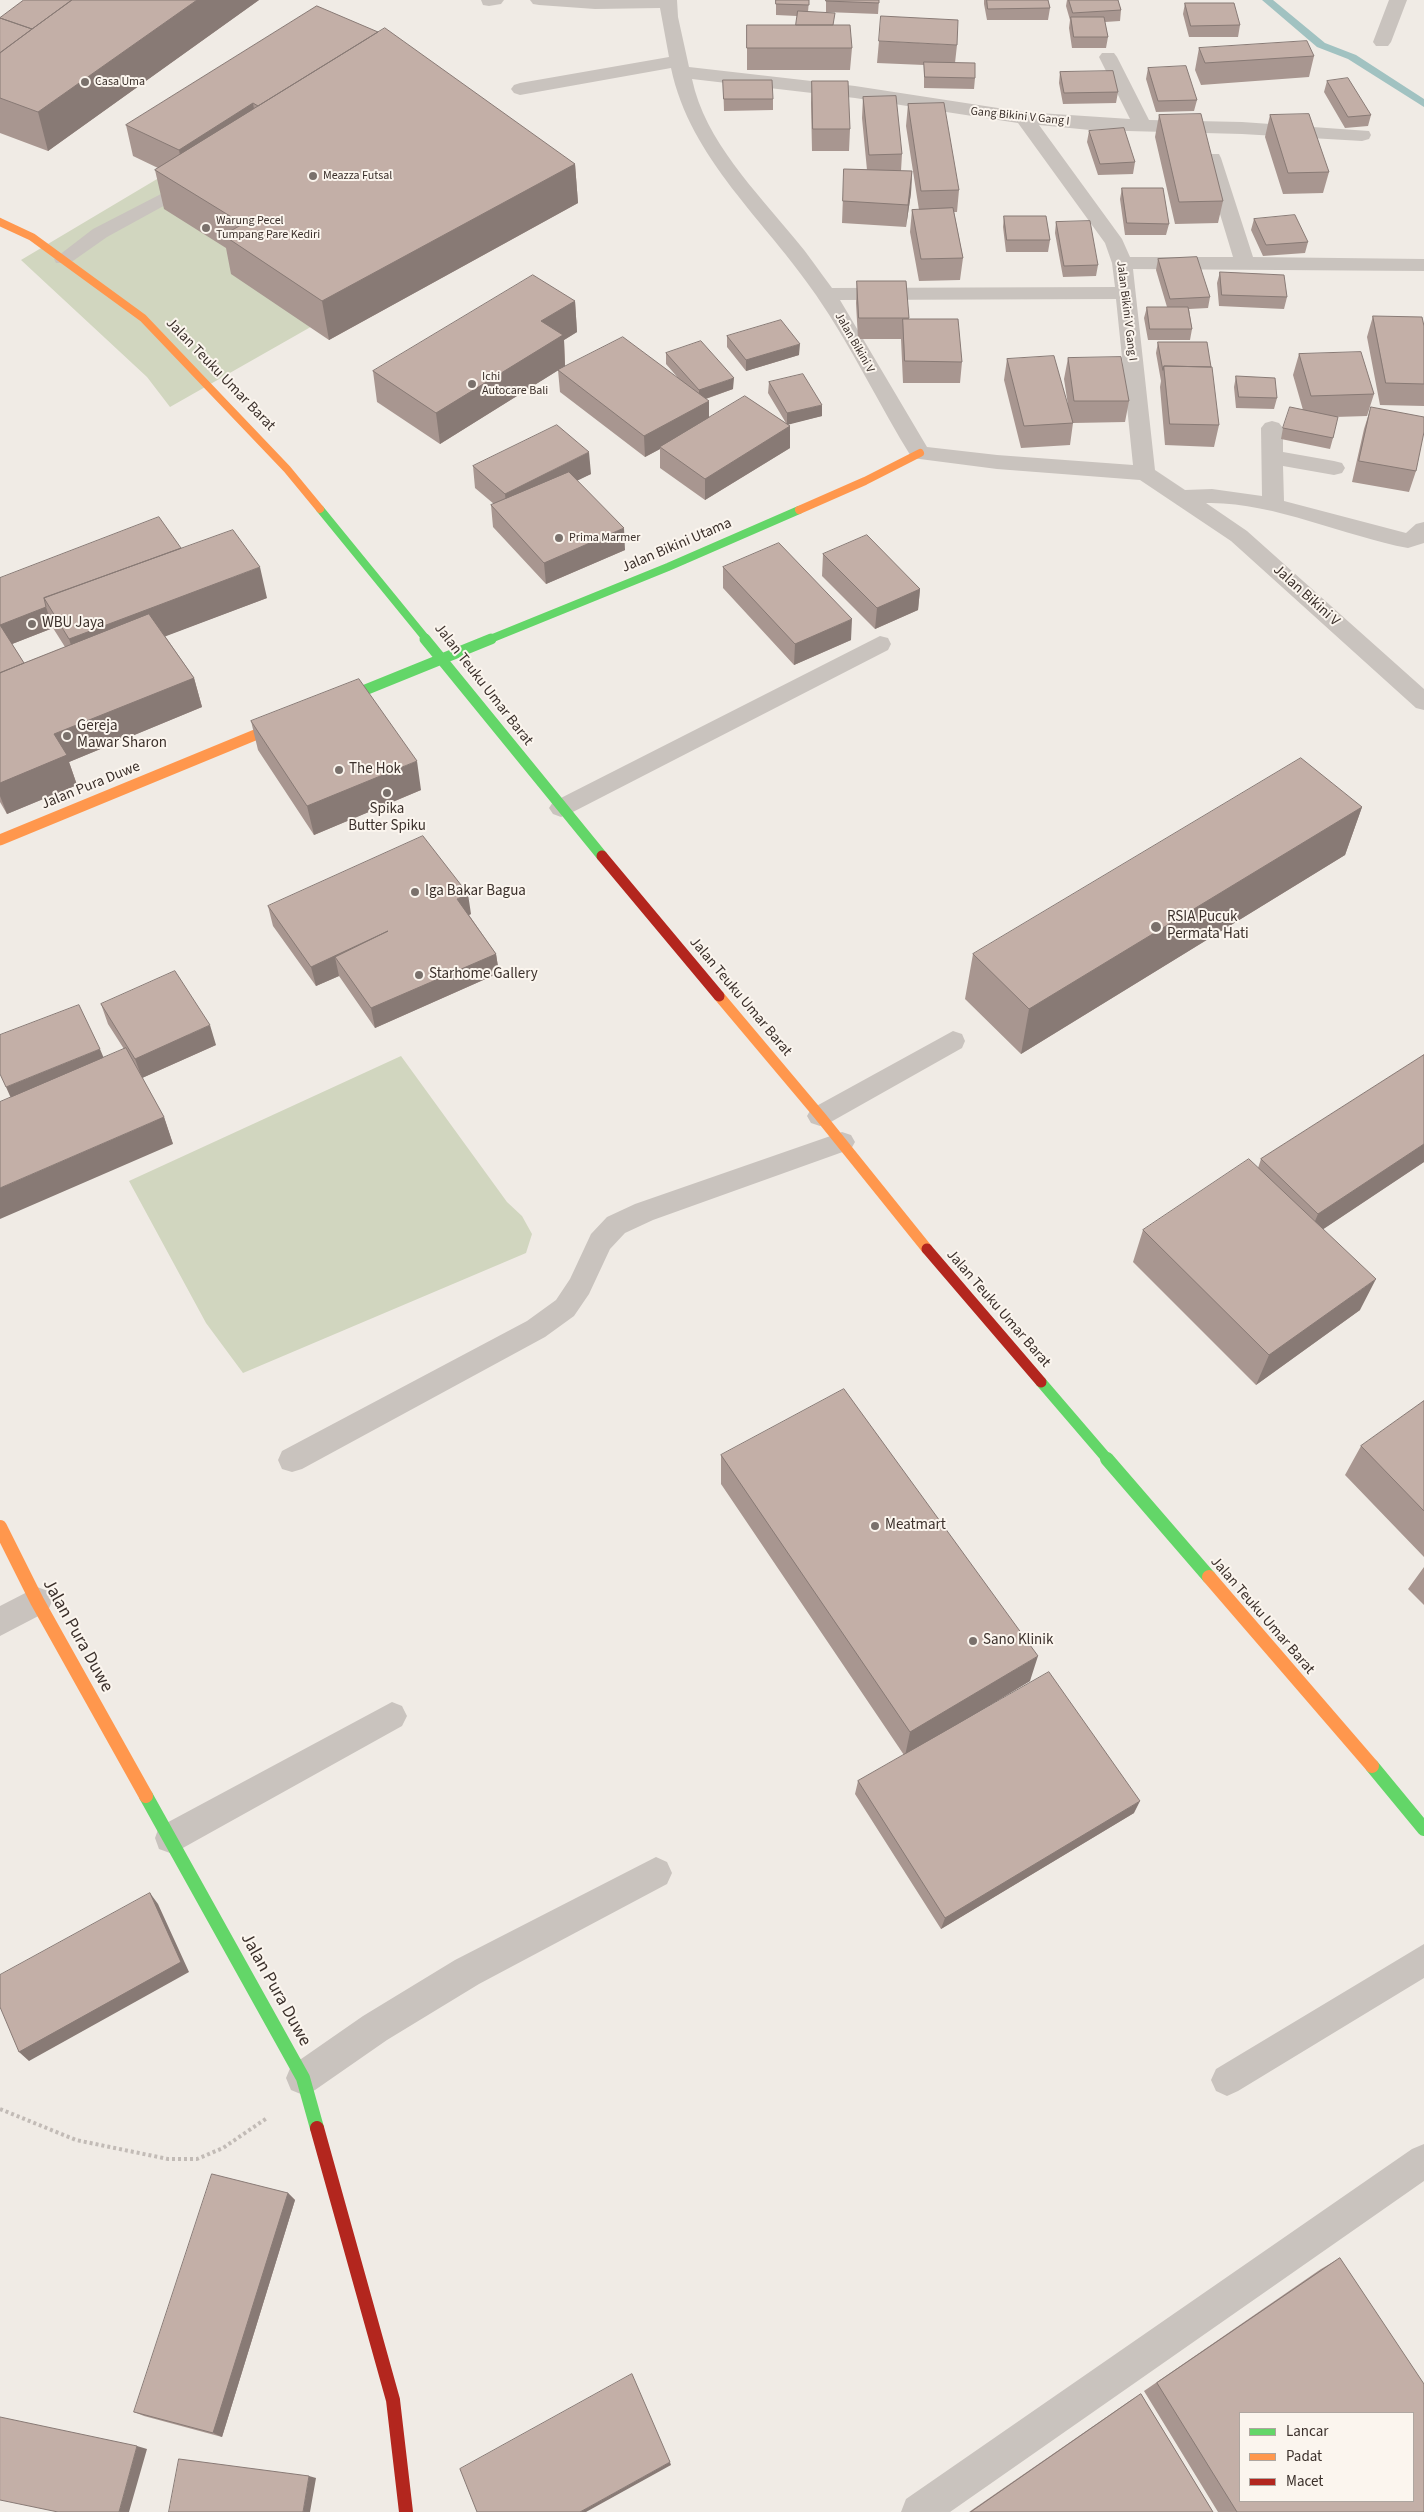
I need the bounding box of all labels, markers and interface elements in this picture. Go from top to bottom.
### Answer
place label: Casa Uma [95,75,145,89]
marker: Casa Uma [79,76,91,88]
street label: Gang Bikini V Gang I [970,105,1070,129]
place label: Meazza Futsal [323,169,392,183]
marker: Meazza Futsal [307,170,319,182]
place label: Warung Pecel Tumpang Pare Kediri [216,214,320,242]
marker: Warung Pecel Tumpang Pare Kediri [200,222,212,234]
street label: Jalan Bikini V Gang I [1113,260,1139,362]
street label: Jalan Bikini V [831,310,877,376]
street label: Jalan Teuku Umar Barat [161,315,279,435]
place label: Ichi Autocare Bali [482,370,548,398]
marker: Ichi Autocare Bali [466,378,478,390]
street label: Jalan Bikini Utama [619,515,735,577]
place label: Prima Marmer [569,531,640,545]
marker: Prima Marmer [553,532,565,544]
street label: Jalan Bikini V [1269,561,1343,631]
place label: WBU Jaya [42,615,104,633]
marker: WBU Jaya [26,618,38,630]
street label: Jalan Teuku Umar Barat [430,620,536,750]
place label: Gereja Mawar Sharon [77,718,167,753]
marker: Gereja Mawar Sharon [61,730,73,742]
street label: Jalan Pura Duwe [39,758,143,814]
place label: The Hok [349,761,401,779]
marker: The Hok [333,764,345,776]
marker: Spika Butter Spiku [381,787,393,799]
place label: Spika Butter Spiku [348,801,426,836]
place label: Iga Bakar Bagua [425,883,526,901]
marker: Iga Bakar Bagua [409,886,421,898]
place label: RSIA Pucuk Permata Hati [1167,909,1249,944]
marker: RSIA Pucuk Permata Hati [1149,920,1163,934]
street label: Jalan Teuku Umar Barat [685,934,795,1060]
place label: Starhome Gallery [429,966,538,984]
marker: Starhome Gallery [413,969,425,981]
street label: Jalan Teuku Umar Barat [942,1247,1054,1371]
place label: Meatmart [885,1517,946,1535]
marker: Meatmart [869,1520,881,1532]
street label: Jalan Teuku Umar Barat [1206,1554,1318,1678]
street label: Jalan Pura Duwe [37,1576,117,1696]
place label: Sano Klinik [983,1632,1053,1650]
marker: Sano Klinik [967,1635,979,1647]
street label: Jalan Pura Duwe [235,1930,315,2050]
legend [1239,2412,1414,2502]
text: Lancar [1286,2421,1329,2442]
text: Padat [1286,2446,1322,2467]
text: Macet [1286,2471,1323,2492]

